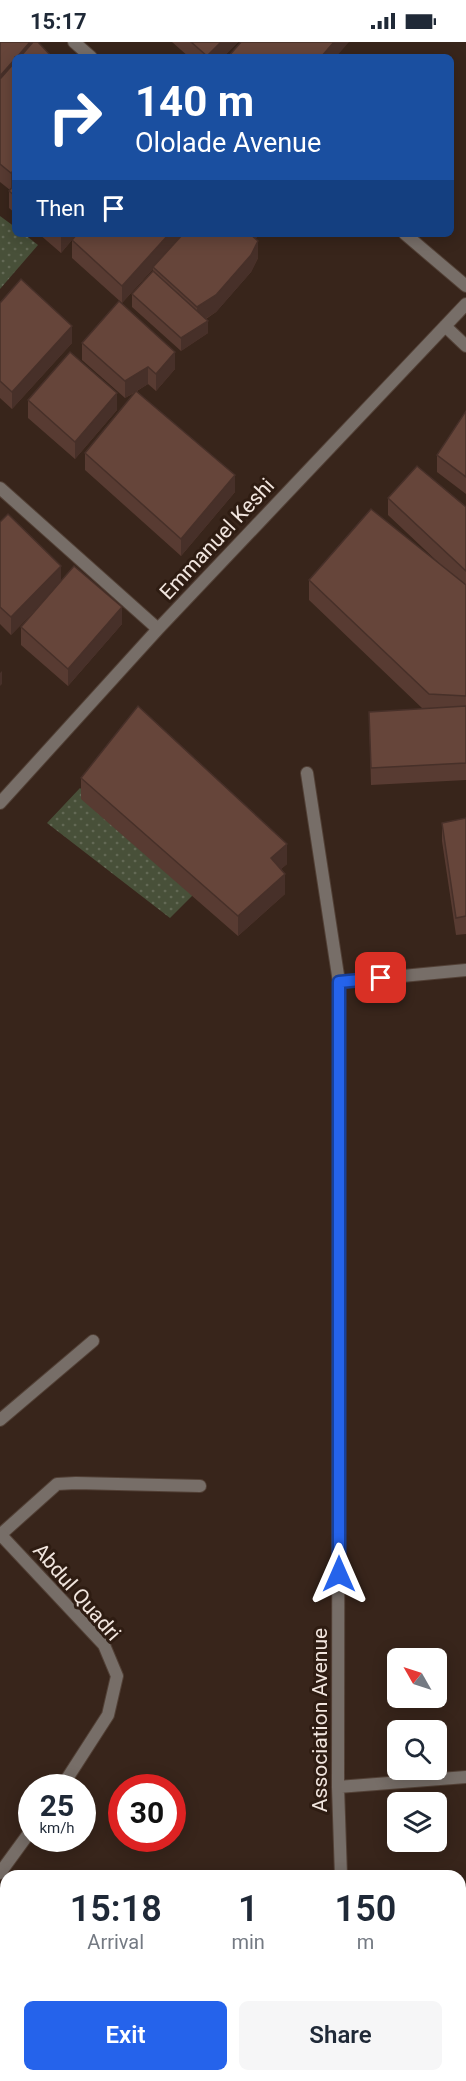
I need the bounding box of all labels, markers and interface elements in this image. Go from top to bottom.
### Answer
text: 15:17 [30,9,87,34]
text: 140 m [135,77,254,126]
icon: right [36,78,114,156]
text: Ololade Avenue [135,127,321,159]
icon: arrive [97,192,130,225]
text: Then [36,196,85,221]
street label: Emmanuel Keshi [155,474,279,604]
pin [355,952,406,1003]
icon: arrive [364,961,397,994]
street label: Abdul Quadri [28,1539,126,1645]
position arrow [307,1542,371,1606]
street label: Association Avenue [308,1628,332,1812]
north arrow [387,1648,447,1708]
map controls [387,1648,447,1852]
button: search [387,1720,447,1780]
speed limit sign: 30 [108,1774,186,1852]
text: 25 [40,1788,74,1823]
button: layers [387,1792,447,1852]
text: km/h [39,1819,75,1837]
text: 15:18 [70,1888,162,1930]
text: 1 [238,1888,258,1930]
text: 150 [335,1888,396,1930]
text: Arrival [87,1930,144,1954]
text: min [231,1930,265,1954]
text: m [357,1930,374,1954]
button: Exit [24,2001,227,2070]
button: Share [239,2001,442,2070]

